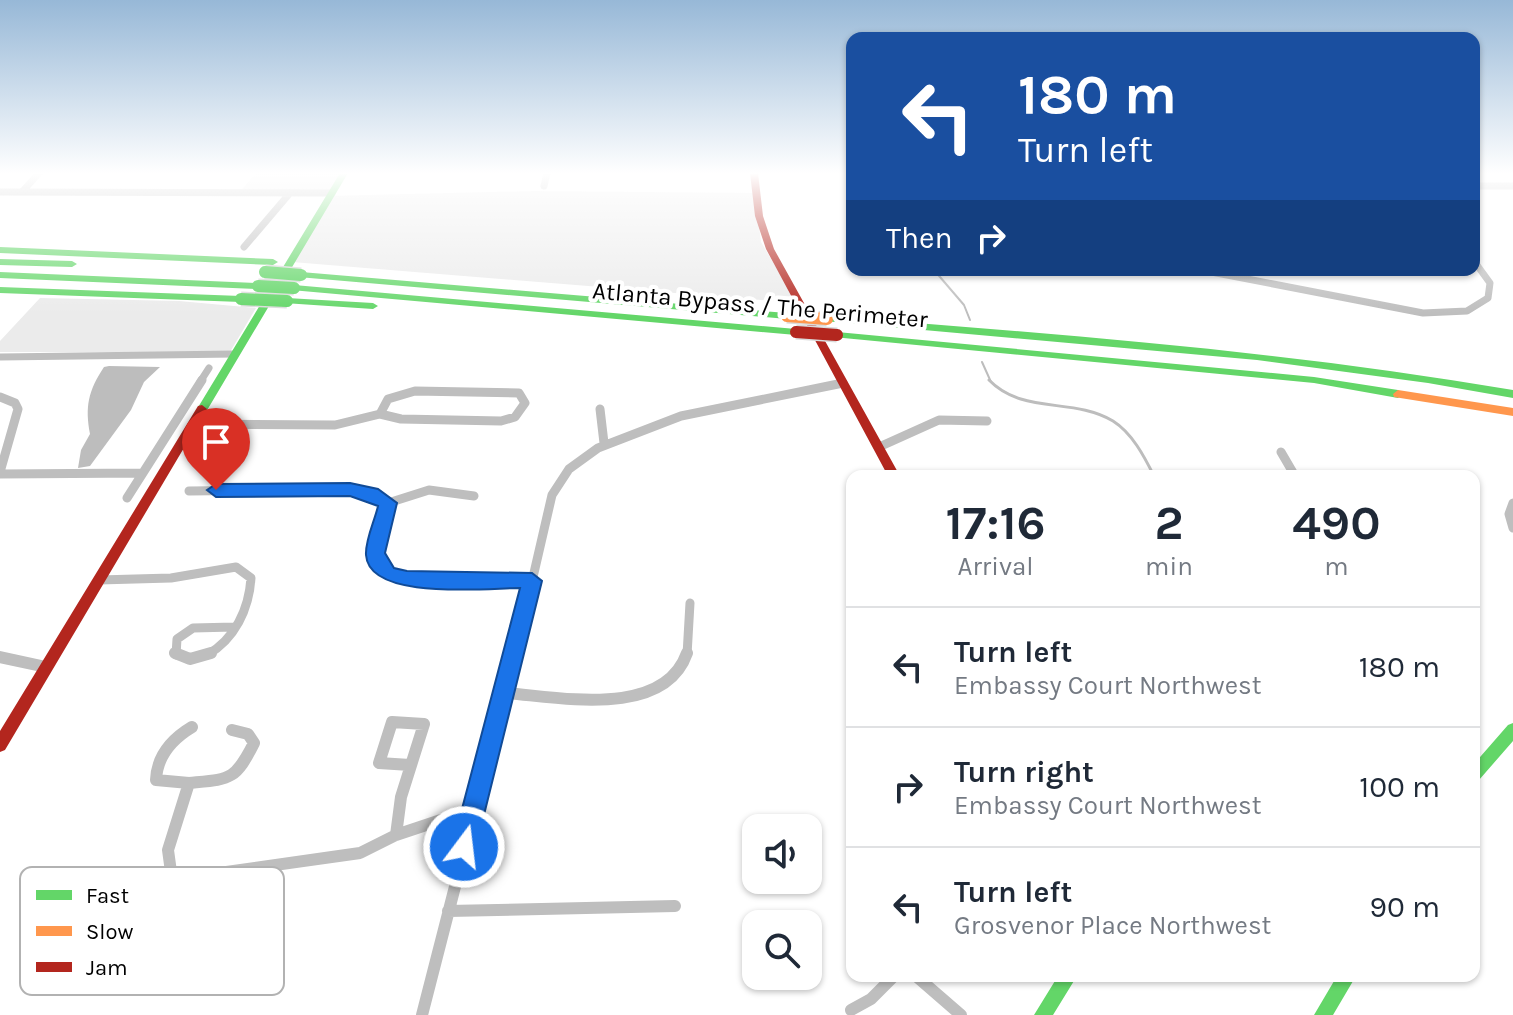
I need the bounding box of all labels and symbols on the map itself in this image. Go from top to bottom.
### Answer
street label: Atlanta Bypass / The Perimeter [591,276,929,334]
pin [182,408,250,490]
position arrow [422,805,506,889]
legend [20,867,284,995]
text: Fast [86,883,129,909]
text: Slow [86,919,133,945]
text: Jam [86,955,128,981]

